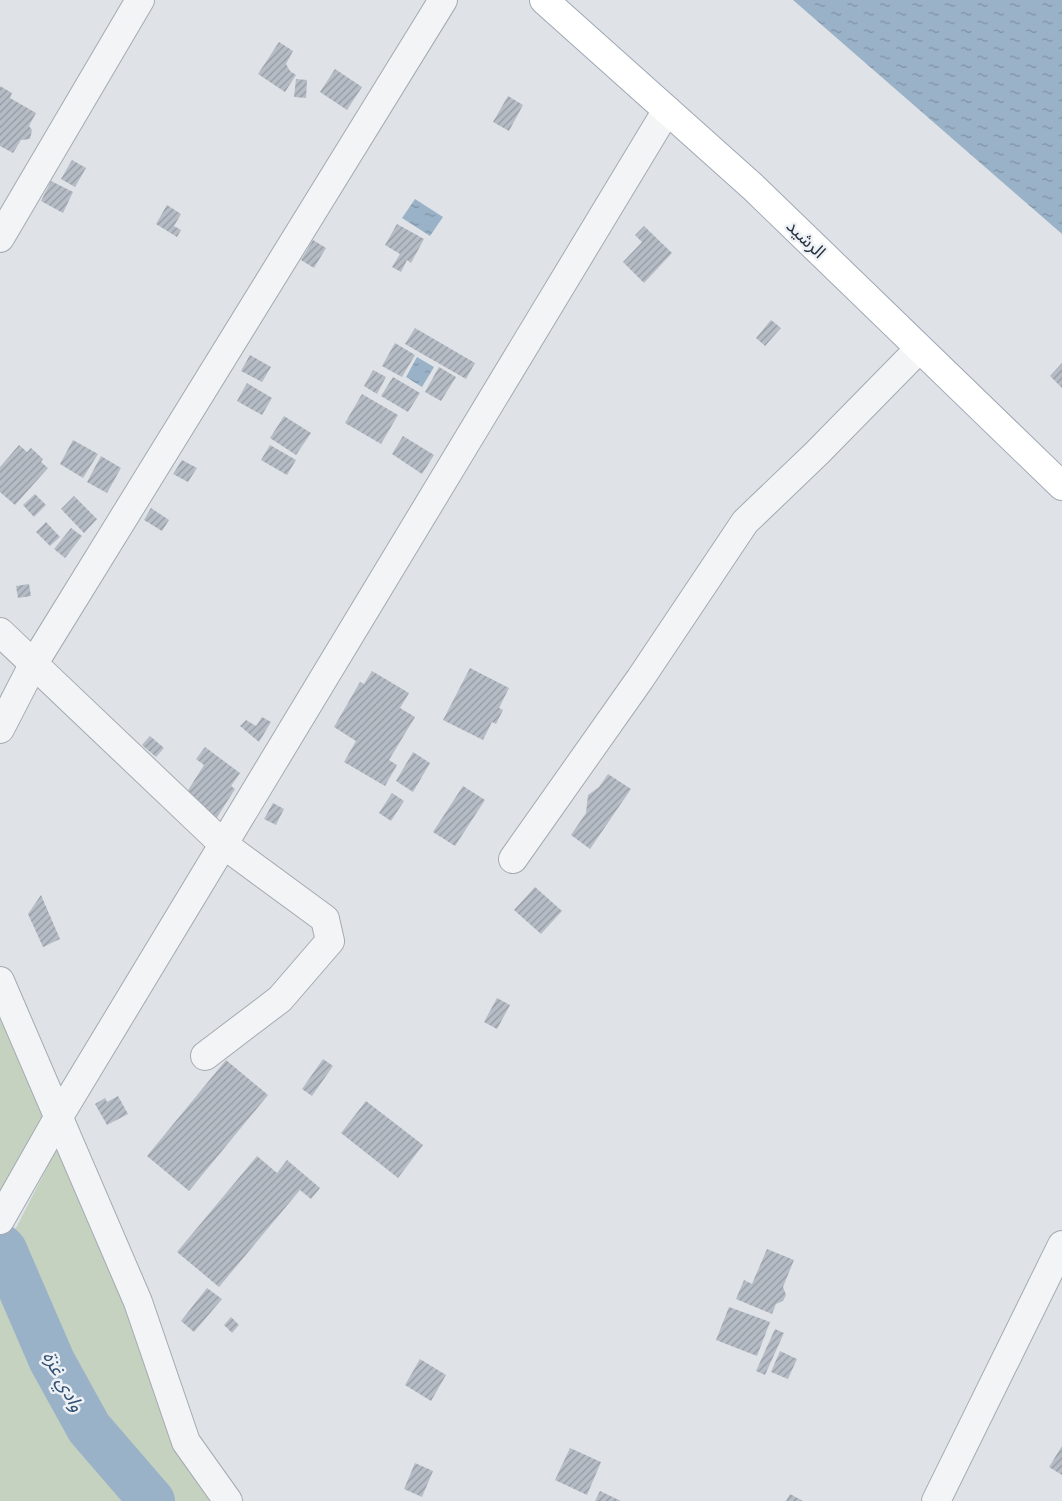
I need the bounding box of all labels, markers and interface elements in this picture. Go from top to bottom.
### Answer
street label: الرشيد [782,215,830,263]
water label: وادي غزة [35,1347,89,1417]

